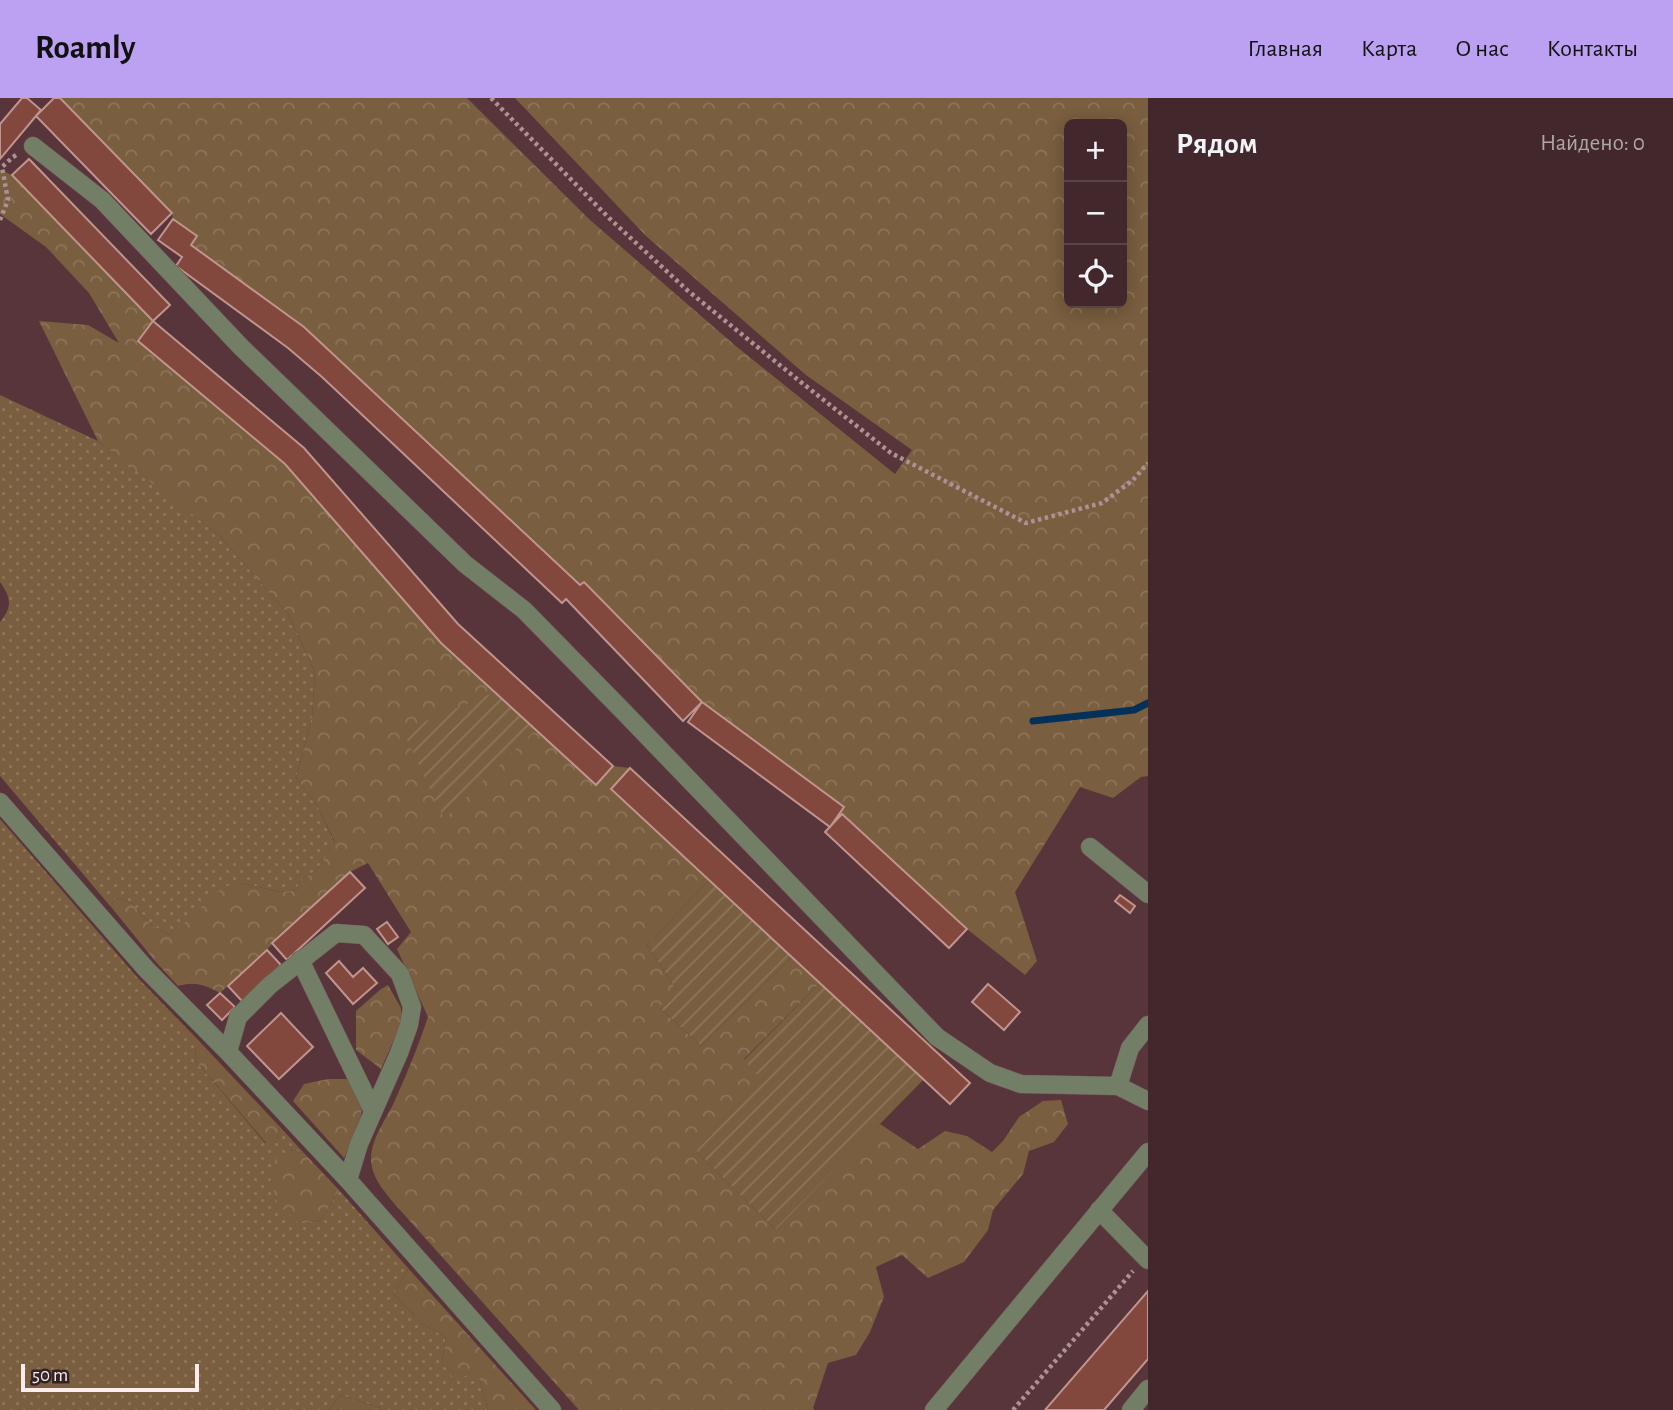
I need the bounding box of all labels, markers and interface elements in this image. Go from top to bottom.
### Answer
text: Roamly [35,32,135,65]
text: Главная [1248,37,1323,61]
text: Карта [1361,37,1417,61]
text: О нас [1455,37,1509,61]
text: Контакты [1547,37,1638,61]
map controls [1064,119,1127,308]
button: + [1064,119,1127,182]
text: Рядом [1176,129,1258,159]
text: Найдено: 0 [1540,132,1645,155]
button: − [1064,182,1127,245]
button: locate [1064,245,1127,308]
scale bar [21,1361,200,1393]
text: 50 m [32,1366,68,1385]

